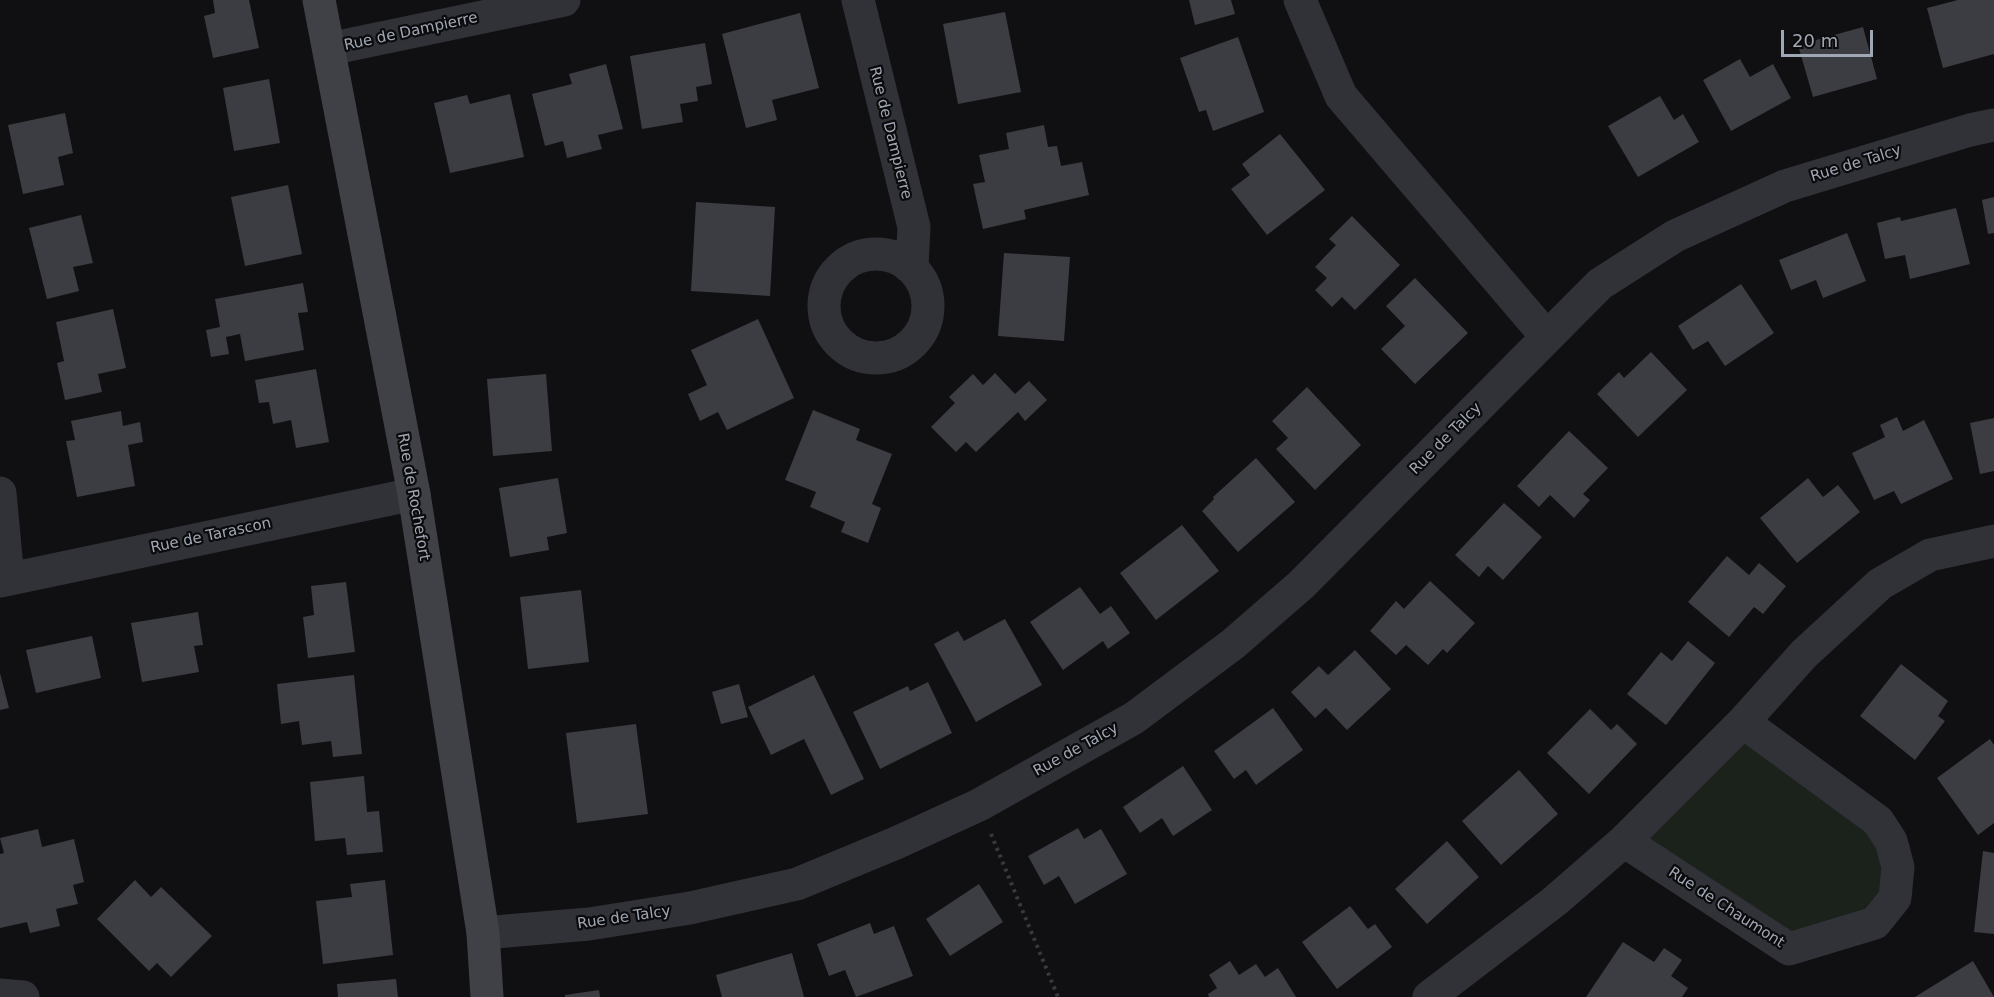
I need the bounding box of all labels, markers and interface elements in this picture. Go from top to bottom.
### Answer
street label: Rue de Dampierre [343,9,479,55]
scale bar [1784,18,1876,56]
text: 20 m [1792,30,1838,51]
street label: Rue de Dampierre [865,65,915,201]
street label: Rue de Talcy [1808,142,1904,186]
street label: Rue de Talcy [1406,399,1486,479]
street label: Rue de Rochefort [393,432,433,562]
street label: Rue de Tarascon [149,514,273,558]
street label: Rue de Talcy [1031,719,1121,781]
street label: Rue de Chaumont [1665,864,1787,952]
street label: Rue de Talcy [576,903,672,933]

